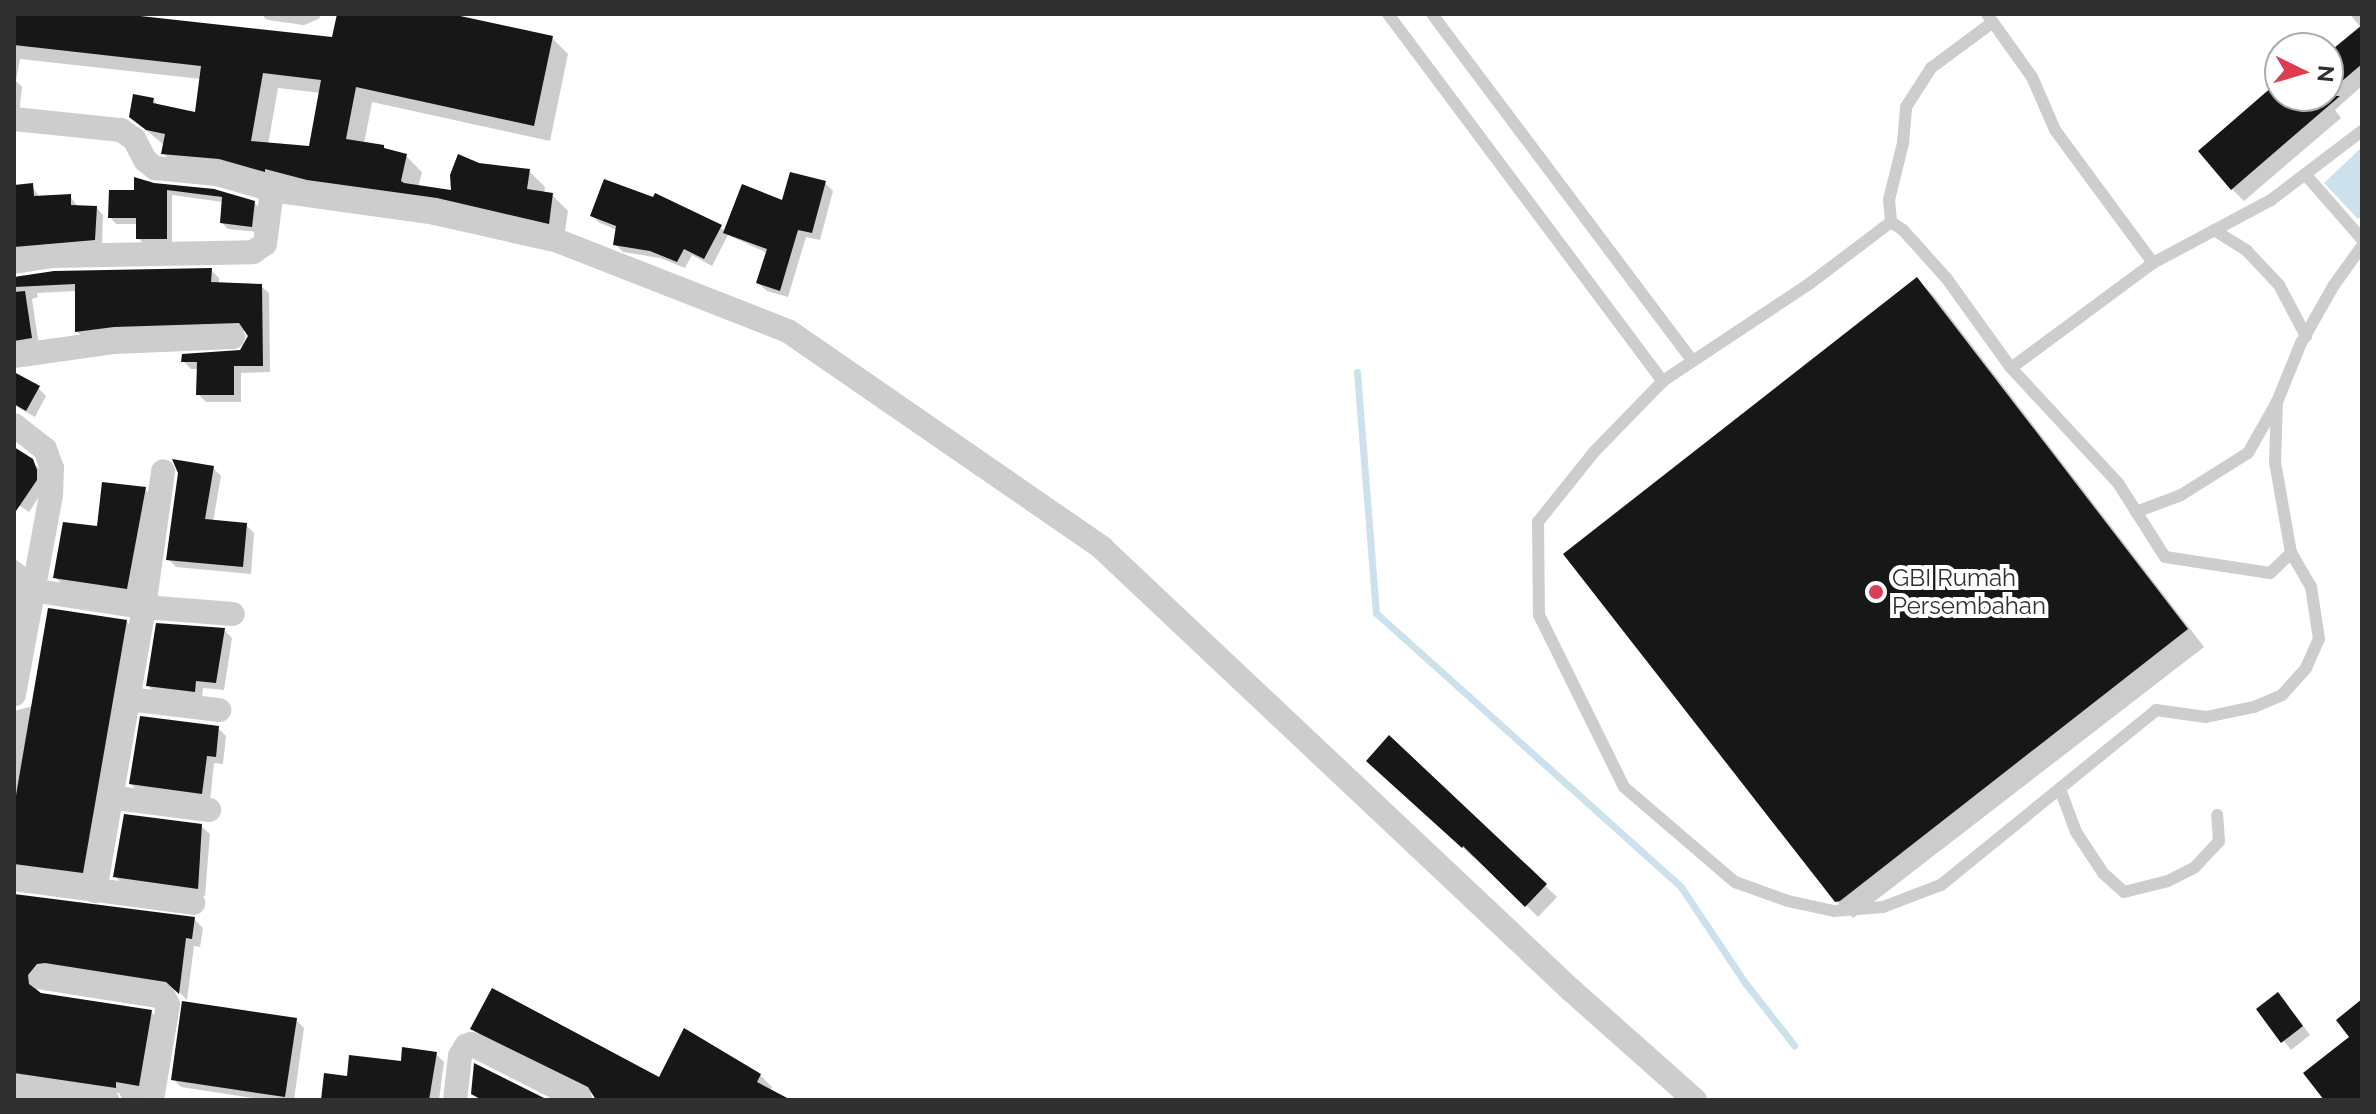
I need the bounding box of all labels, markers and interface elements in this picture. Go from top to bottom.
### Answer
north arrow [2264,32,2344,112]
text: N [2312,64,2340,83]
place label: GBI Rumah Persembahan [1892,564,2046,620]
marker: GBI Rumah Persembahan [1867,583,1885,601]

